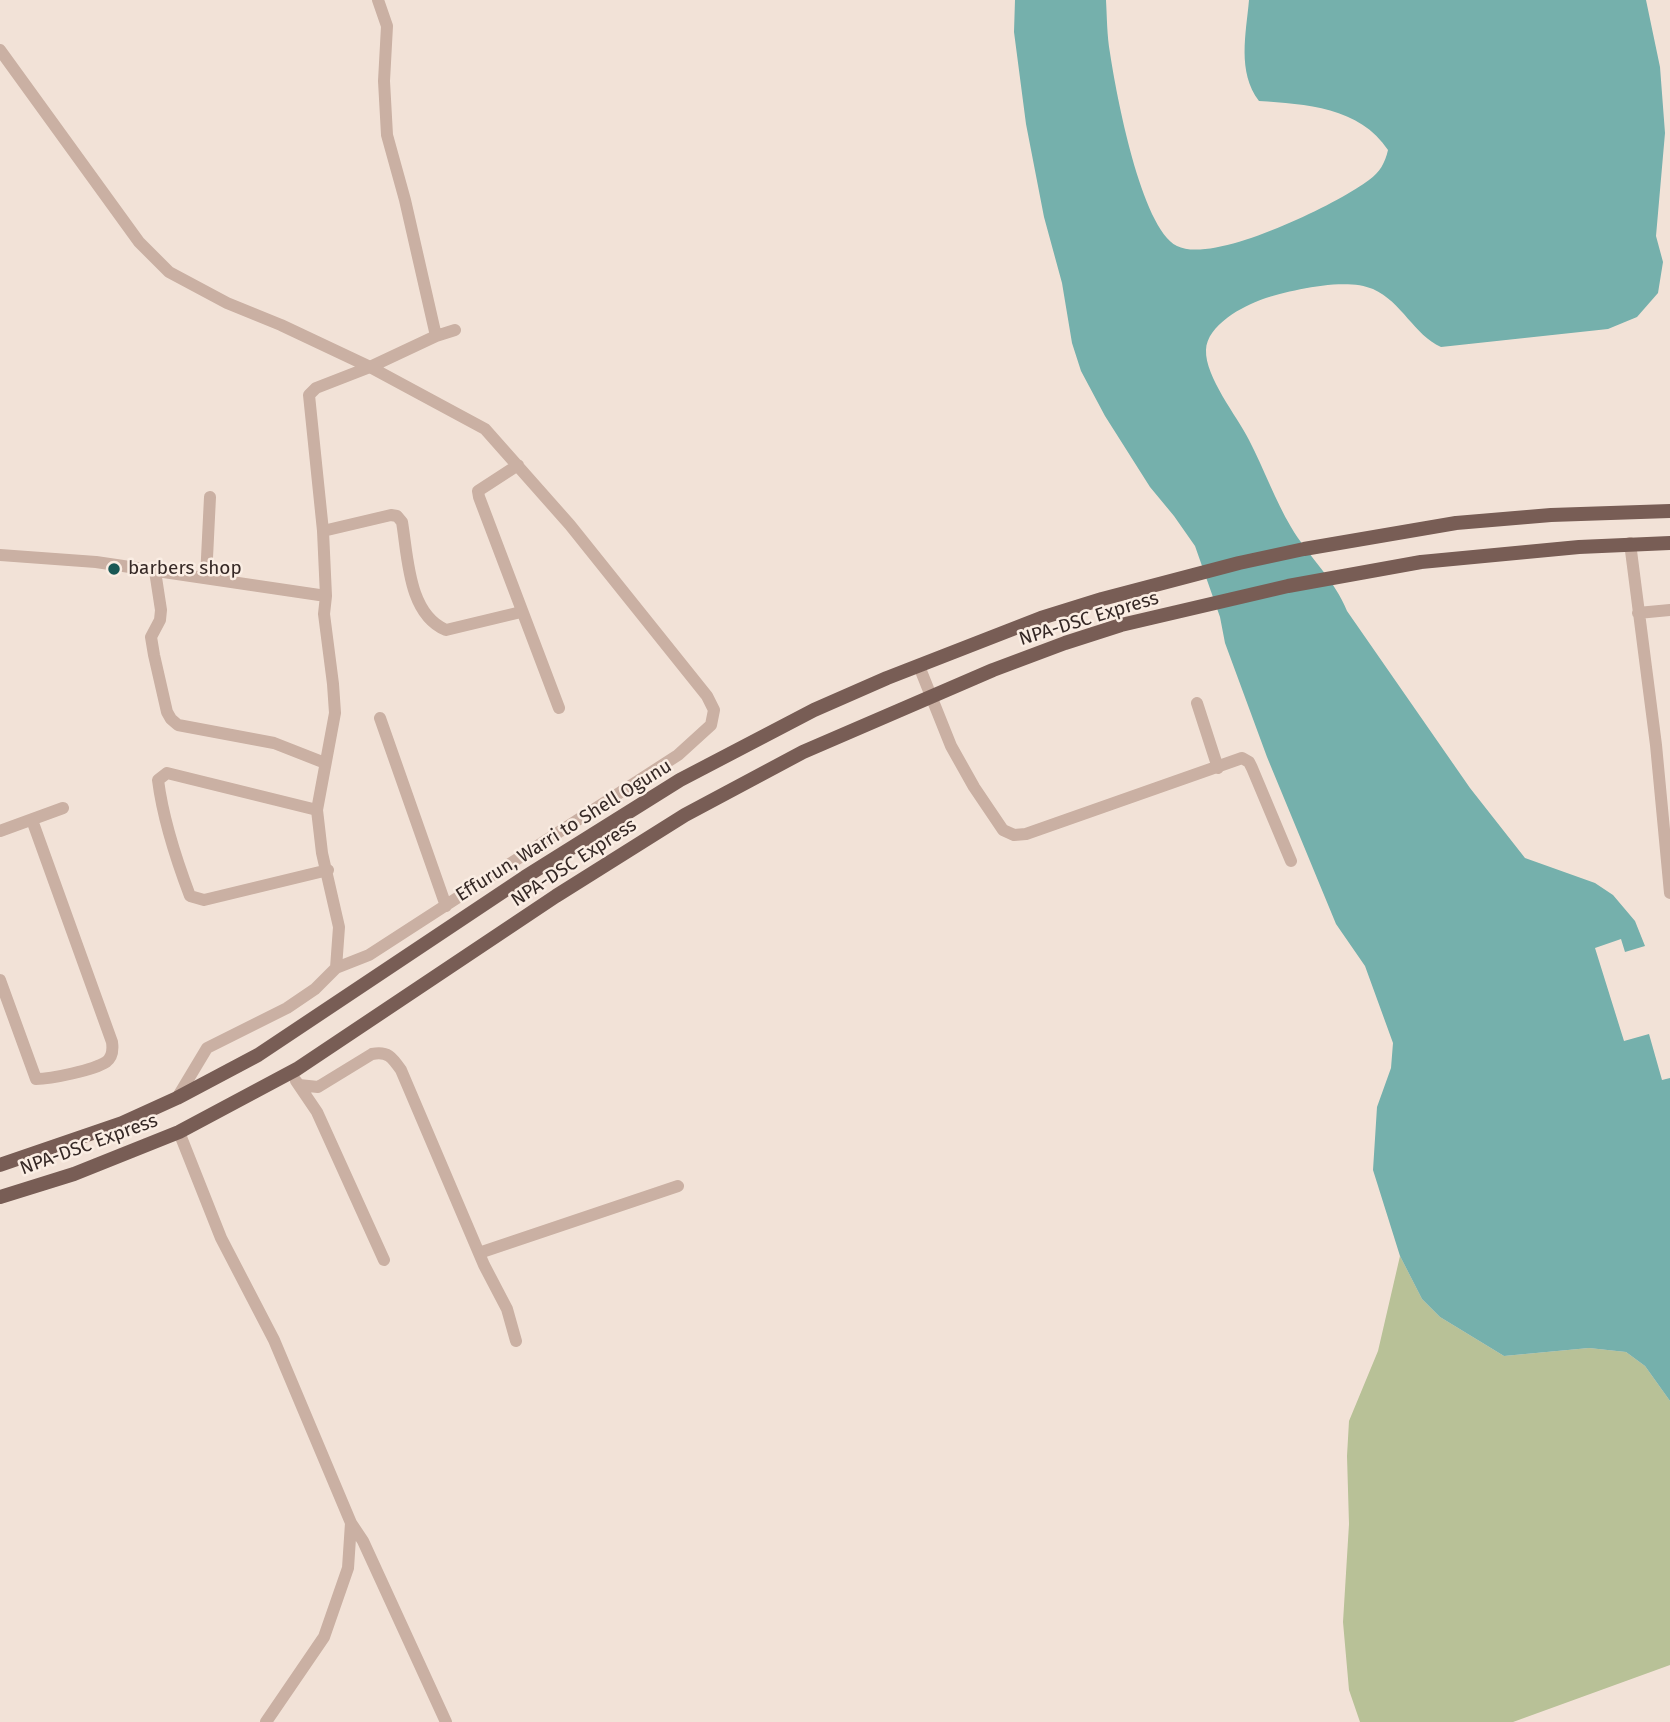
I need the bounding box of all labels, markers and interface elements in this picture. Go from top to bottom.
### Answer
place label: barbers shop [128,558,242,580]
marker: barbers shop [106,561,122,577]
street label: NPA-DSC Express [1016,587,1162,651]
street label: Effurun, Warri to Shell Ogunu [452,755,676,907]
street label: NPA-DSC Express [507,814,641,912]
street label: NPA-DSC Express [17,1110,161,1180]

